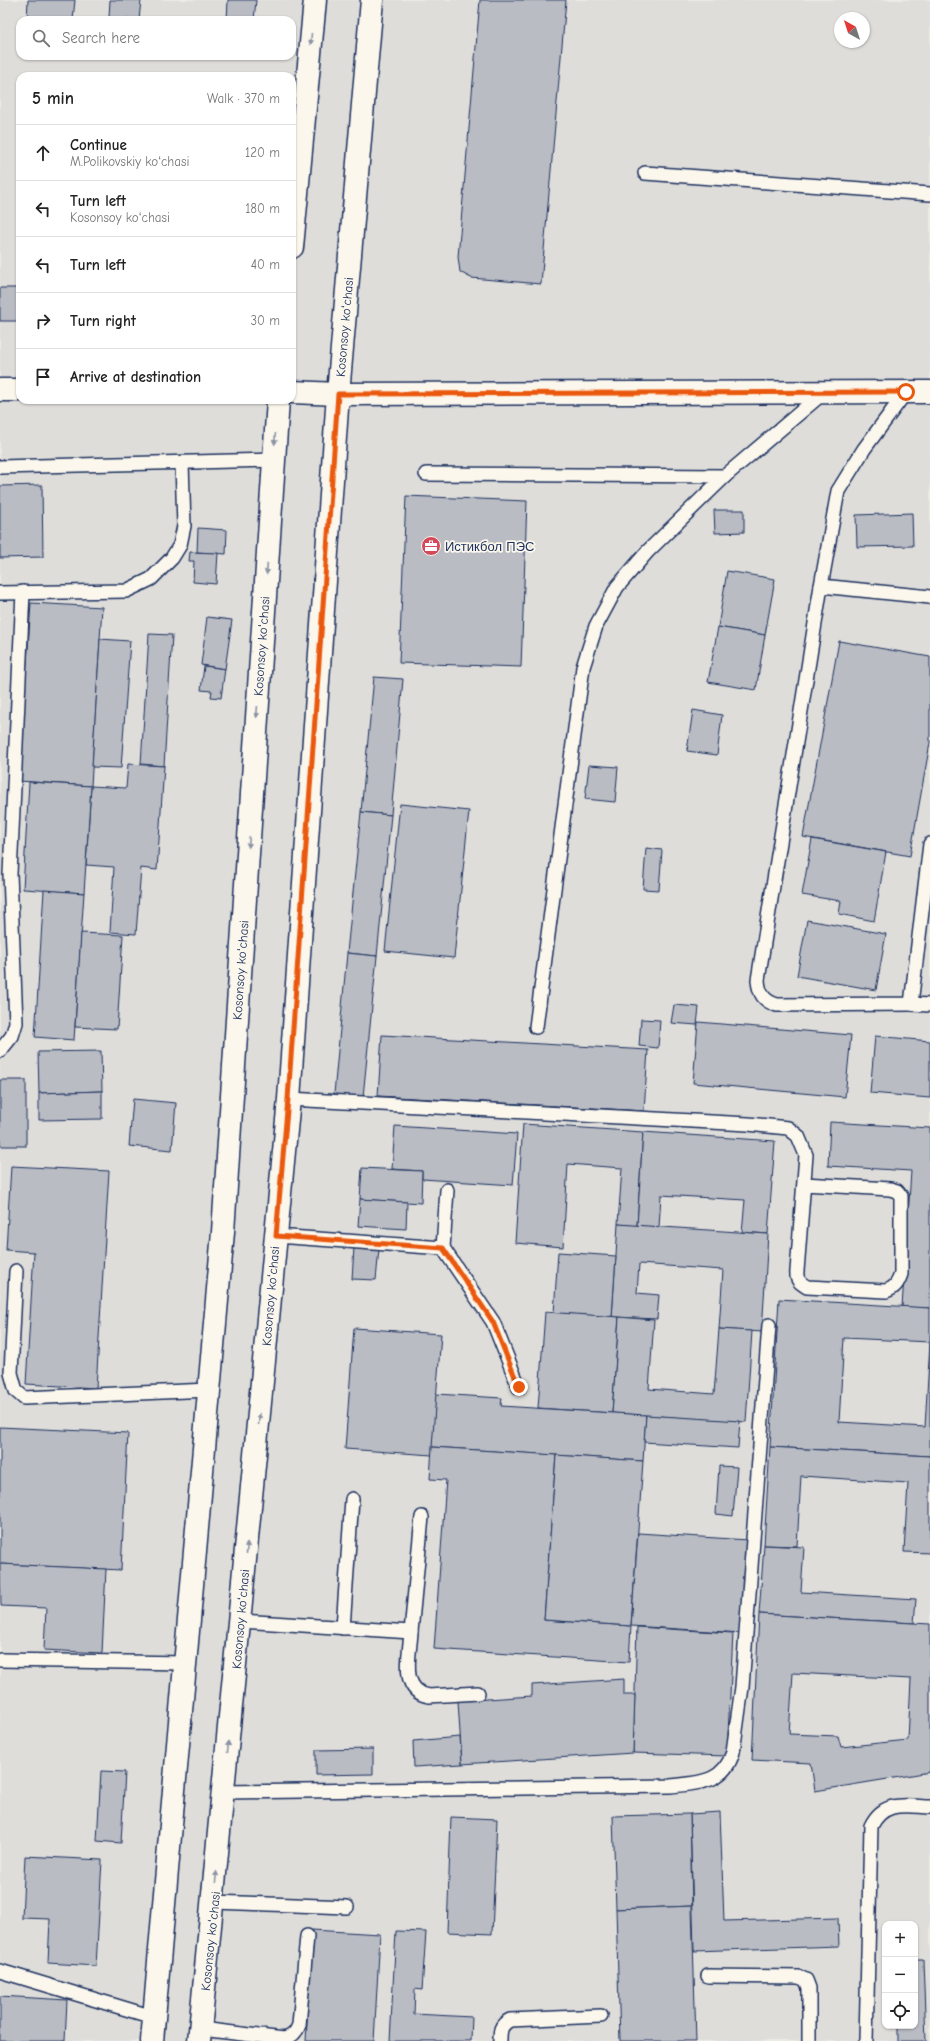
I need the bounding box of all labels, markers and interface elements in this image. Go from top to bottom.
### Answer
north arrow [834,12,870,48]
search box [16,16,296,60]
icon: search [30,27,52,49]
text: Search here [62,29,140,47]
one-way arrow [308,33,315,45]
text: 5 min [32,89,74,108]
text: Walk · 370 m [207,91,280,106]
text: Continue [70,136,127,154]
icon: ahead [32,142,54,164]
text: 120 m [245,145,280,160]
text: M.Polikovskiy koʻchasi [70,154,189,169]
text: Turn left [70,192,126,210]
icon: left [32,198,54,220]
text: 180 m [245,201,280,216]
text: Kosonsoy koʻchasi [70,210,170,225]
icon: left [32,254,54,276]
text: Turn left [70,256,126,274]
text: 40 m [251,257,280,272]
street label: Kosonsoy koʻchasi [333,277,356,377]
icon: right [32,310,54,332]
text: Turn right [70,312,136,330]
text: 30 m [250,313,280,328]
icon: arrive [32,366,54,388]
text: Arrive at destination [70,368,201,386]
route start [897,383,915,401]
one-way arrow [272,433,279,445]
office icon: Истикбол ПЭС [420,535,442,557]
place label: Истикбол ПЭС [445,539,534,554]
one-way arrow [263,563,270,575]
street label: Kosonsoy koʻchasi [251,596,272,696]
one-way arrow [254,706,261,718]
one-way arrow [245,836,252,848]
street label: Kosonsoy koʻchasi [230,920,251,1020]
street label: Kosonsoy koʻchasi [259,1246,282,1346]
route end [510,1378,528,1396]
one-way arrow [255,1413,262,1425]
one-way arrow [243,1542,250,1554]
street label: Kosonsoy koʻchasi [229,1569,252,1669]
one-way arrow [225,1741,232,1753]
one-way arrow [213,1871,219,1883]
street label: Kosonsoy koʻchasi [198,1891,223,1992]
map controls [882,1921,918,2029]
button: + [882,1921,918,1957]
button: − [882,1957,918,1993]
button: locate [882,1993,918,2029]

